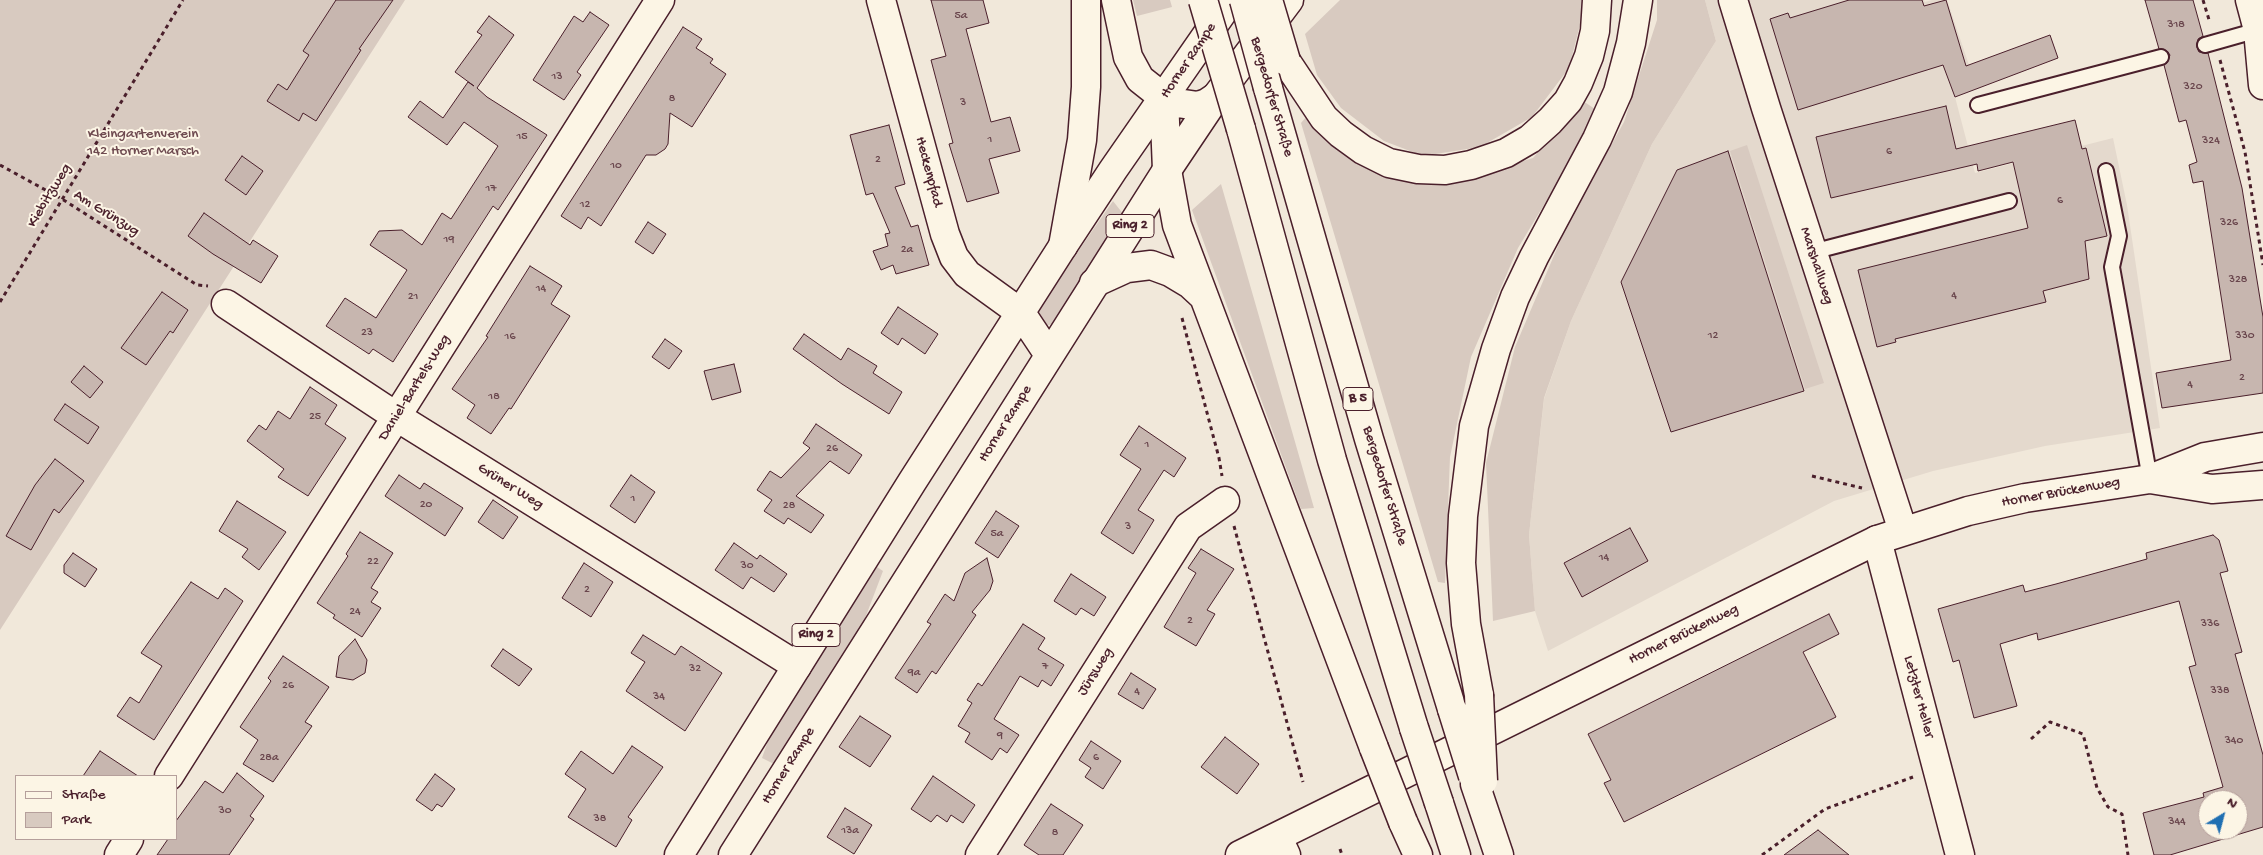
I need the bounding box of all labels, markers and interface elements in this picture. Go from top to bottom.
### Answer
house number: 5a [955,9,967,23]
house number: 318 [2167,18,2185,32]
street label: Horner Rampe [1157,20,1221,102]
street label: Bergedorfer Straße [1245,35,1297,159]
house number: 13 [551,70,563,84]
house number: 320 [2184,80,2202,94]
house number: 8 [669,92,675,106]
house number: 3 [960,96,966,110]
park label: Kleingartenverein 142 Horner Marsch [87,126,199,161]
house number: 15 [516,130,528,144]
house number: 1 [988,133,992,147]
house number: 324 [2202,134,2220,148]
street label: Heckenpfad [910,135,946,209]
house number: 6 [1886,145,1892,159]
house number: 2 [875,153,881,167]
house number: 10 [610,159,622,173]
street label: Kiebitzweg [24,161,76,231]
house number: 17 [485,182,497,196]
street label: Am Grünzug [70,187,142,241]
house number: 6 [2057,194,2063,208]
house number: 12 [580,198,590,212]
road number: Ring 2 [1106,215,1154,238]
house number: 326 [2220,216,2238,230]
street label: Marshallweg [1795,225,1837,307]
house number: 19 [444,233,454,247]
house number: 2a [901,243,913,257]
house number: 328 [2229,273,2247,287]
house number: 14 [536,282,546,296]
house number: 4 [1951,289,1957,303]
house number: 21 [408,290,418,304]
house number: 23 [361,326,373,340]
house number: 12 [1708,329,1718,343]
house number: 330 [2235,329,2255,343]
house number: 16 [505,330,515,344]
street label: Daniel-Bartels-Weg [375,332,455,444]
house number: 2 [2239,371,2245,385]
house number: 4 [2187,378,2193,392]
street label: Horner Rampe [975,382,1037,466]
road number: B 5 [1343,388,1373,410]
house number: 18 [488,390,500,404]
house number: 25 [309,410,321,424]
street label: Bergedorfer Straße [1357,424,1411,548]
house number: 1 [1145,438,1149,452]
house number: 26 [826,442,838,456]
street label: Grüner Weg [474,460,546,514]
street label: Horner Brückenweg [2000,474,2122,512]
house number: 1 [631,492,635,506]
house number: 20 [420,498,432,512]
house number: 28 [783,499,795,513]
house number: 3 [1125,520,1131,534]
house number: 5a [991,527,1003,541]
house number: 14 [1599,551,1609,565]
house number: 22 [367,555,379,569]
house number: 30 [740,559,754,573]
house number: 2 [584,583,590,597]
street label: Horner Brückenweg [1626,601,1742,669]
house number: 24 [349,605,361,619]
house number: 2 [1187,614,1193,628]
house number: 336 [2201,617,2219,631]
road number: Ring 2 [792,624,840,646]
street label: Jürsweg [1074,644,1118,700]
street label: Letzter Heller [1898,654,1938,740]
house number: 7 [1042,660,1048,674]
house number: 32 [689,662,701,676]
house number: 9a [908,666,920,680]
house number: 26 [282,679,294,693]
house number: 338 [2210,684,2230,698]
house number: 4 [1134,685,1140,699]
house number: 34 [653,690,665,704]
street label: Horner Rampe [758,724,820,808]
house number: 9 [997,729,1003,743]
house number: 340 [2225,734,2243,748]
house number: 28a [259,751,279,765]
house number: 6 [1093,751,1099,765]
legend [15,775,178,840]
text: Straße [62,786,106,804]
north arrow [2198,790,2248,840]
text: N [2223,794,2240,813]
house number: 30 [218,804,232,818]
text: Park [62,811,91,829]
house number: 38 [594,812,606,826]
house number: 344 [2168,815,2186,829]
house number: 13a [841,824,859,838]
house number: 8 [1052,826,1058,840]

